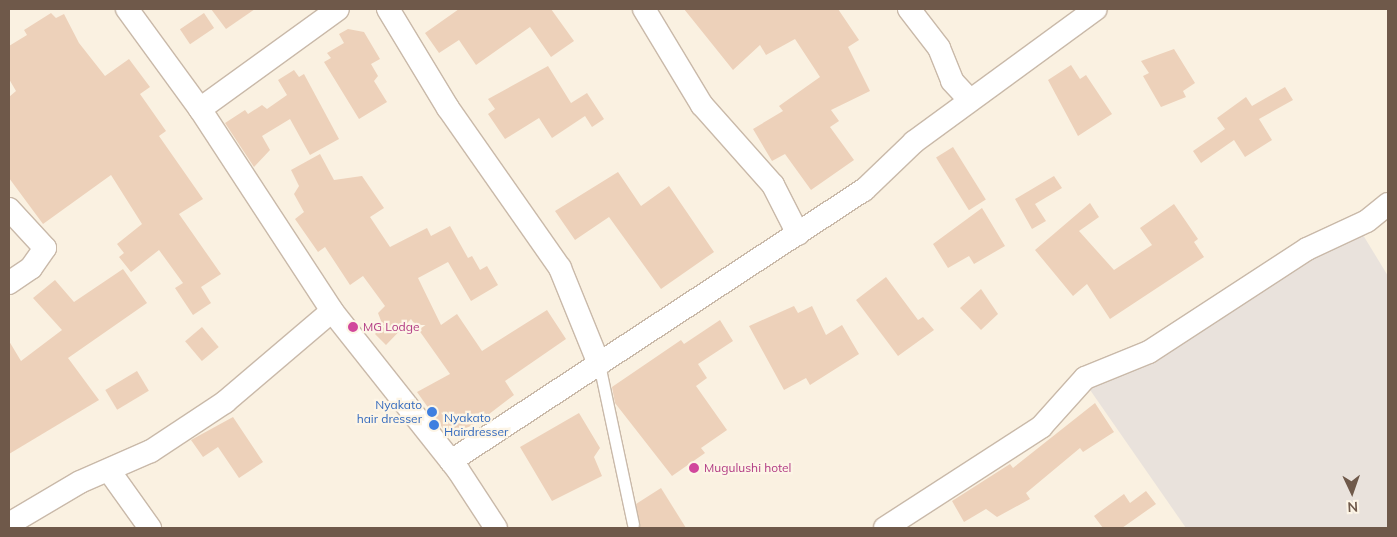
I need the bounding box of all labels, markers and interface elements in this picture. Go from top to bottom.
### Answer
place label: MG Lodge [363,320,419,334]
marker: MG Lodge [347,321,359,333]
place label: Nyakato hair dresser [357,398,422,426]
marker: Nyakato hair dresser [426,406,438,418]
place label: Nyakato Hairdresser [444,411,508,439]
marker: Nyakato Hairdresser [428,419,440,431]
place label: Mugulushi hotel [704,461,791,475]
marker: Mugulushi hotel [688,462,700,474]
north arrow [1327,467,1377,517]
text: N [1347,498,1359,516]

